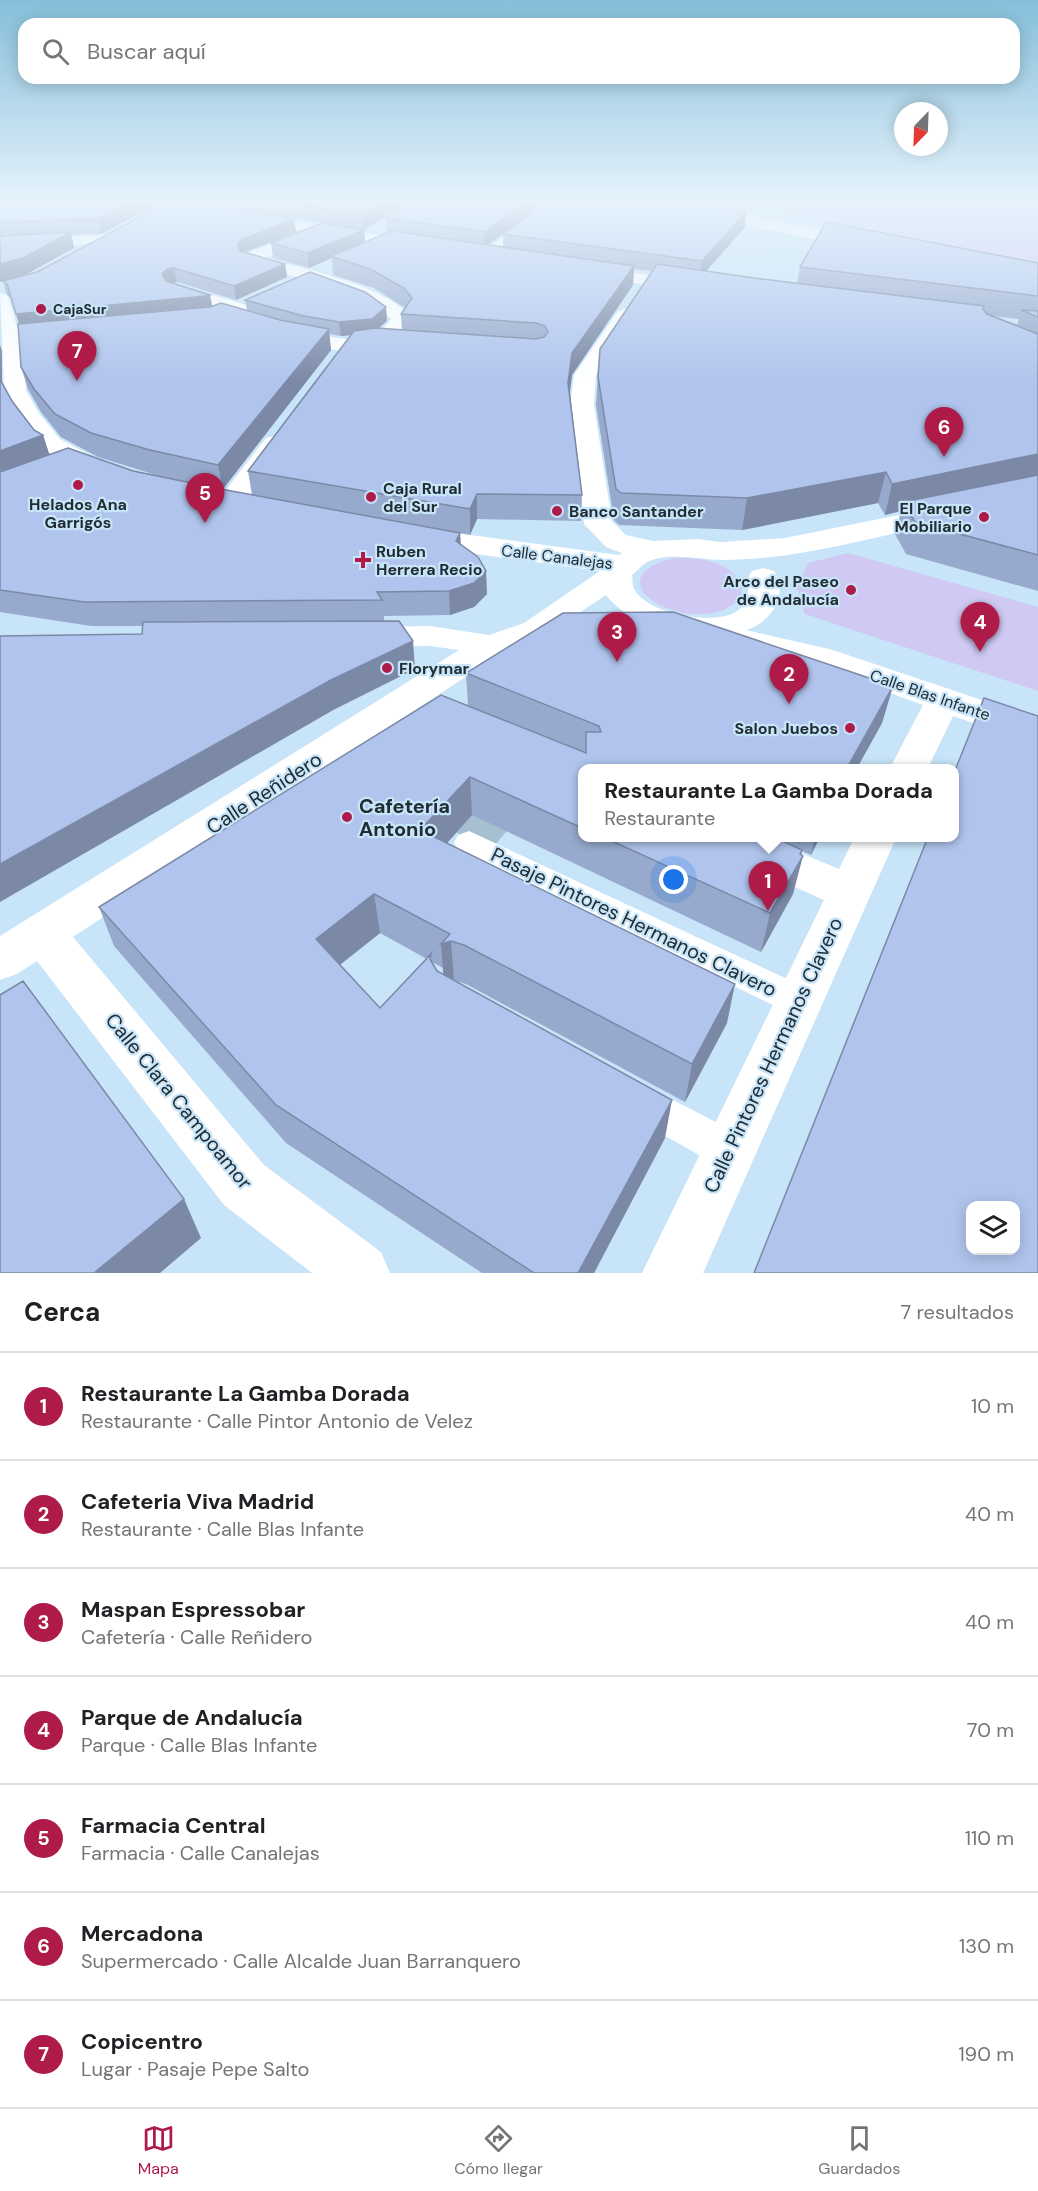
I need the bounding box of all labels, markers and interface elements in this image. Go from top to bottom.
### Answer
search box [18,18,1020,84]
icon: search [39,35,72,68]
text: Buscar aquí [87,37,206,66]
north arrow [894,102,948,156]
place label: CajaSur [53,300,107,318]
marker: CajaSur [34,302,48,316]
pin: 7 [58,332,97,381]
pin: 6 [924,408,964,457]
pin: 5 [186,474,224,523]
marker: Helados Ana Garrigós [71,478,85,492]
place label: Caja Rural del Sur [383,478,462,517]
marker: Caja Rural del Sur [364,490,378,504]
place label: Helados Ana Garrigós [29,494,127,533]
place label: El Parque Mobiliario [894,498,972,537]
place label: Banco Santander [569,501,704,522]
marker: Banco Santander [550,504,564,518]
marker: El Parque Mobiliario [977,510,991,524]
street label: Calle Canalejas [500,540,614,574]
place label: Ruben Herrera Recio [376,541,482,580]
marker: Ruben Herrera Recio [354,551,372,569]
place label: Arco del Paseo de Andalucía [723,571,839,610]
marker: Arco del Paseo de Andalucía [844,583,858,597]
pin: 4 [960,602,1000,652]
pin: 3 [598,612,636,662]
pin: 2 [770,654,808,704]
place label: Florymar [399,658,470,679]
marker: Florymar [380,661,394,675]
street label: Calle Blas Infante [867,665,993,725]
place label: Salon Juebos [734,718,838,739]
marker: Salon Juebos [843,721,857,735]
street label: Calle Reñidero [201,746,327,840]
popup [578,764,959,842]
text: Restaurante La Gamba Dorada [604,776,933,805]
place label: Cafetería Antonio [359,793,450,842]
text: Restaurante [604,805,715,831]
marker: Cafetería Antonio [340,810,354,824]
street label: Pasaje Pintores Hermanos Clavero [487,841,781,1003]
pin: 1 [748,862,788,911]
your location [659,865,688,894]
street label: Calle Pintores Hermanos Clavero [698,913,848,1197]
street label: Calle Clara Campoamor [100,1008,258,1194]
map controls [966,1201,1020,1255]
button: layers [966,1201,1020,1255]
text: Cerca [24,1295,100,1329]
text: 7 resultados [901,1299,1014,1325]
text: Restaurante La Gamba Dorada [81,1379,410,1408]
text: 1 [40,1393,47,1419]
text: 10 m [971,1393,1014,1419]
text: Restaurante · Calle Pintor Antonio de Velez [81,1408,473,1434]
text: Cafeteria Viva Madrid [81,1487,314,1516]
text: 2 [38,1501,49,1527]
text: 40 m [965,1501,1014,1527]
text: Restaurante · Calle Blas Infante [81,1516,364,1542]
text: Maspan Espressobar [81,1595,305,1624]
text: 3 [37,1609,50,1635]
text: 40 m [965,1609,1014,1635]
text: Cafetería · Calle Reñidero [81,1624,312,1650]
text: Parque de Andalucía [81,1703,303,1732]
text: 4 [37,1717,50,1743]
text: 70 m [967,1717,1014,1743]
text: Parque · Calle Blas Infante [81,1732,317,1758]
text: Farmacia Central [81,1811,266,1840]
text: 5 [37,1825,50,1851]
text: 110 m [965,1825,1014,1851]
text: Farmacia · Calle Canalejas [81,1840,320,1866]
text: Mercadona [81,1919,203,1948]
text: 6 [37,1933,50,1959]
text: 130 m [959,1933,1014,1959]
text: Supermercado · Calle Alcalde Juan Barranquero [81,1948,521,1974]
text: Copicentro [81,2027,203,2056]
text: 7 [38,2041,49,2067]
text: 190 m [958,2041,1014,2067]
text: Lugar · Pasaje Pepe Salto [81,2056,309,2082]
tab: Mapa [138,2122,179,2179]
tab: Cómo llegar [454,2122,543,2179]
tab: Guardados [818,2122,900,2179]

